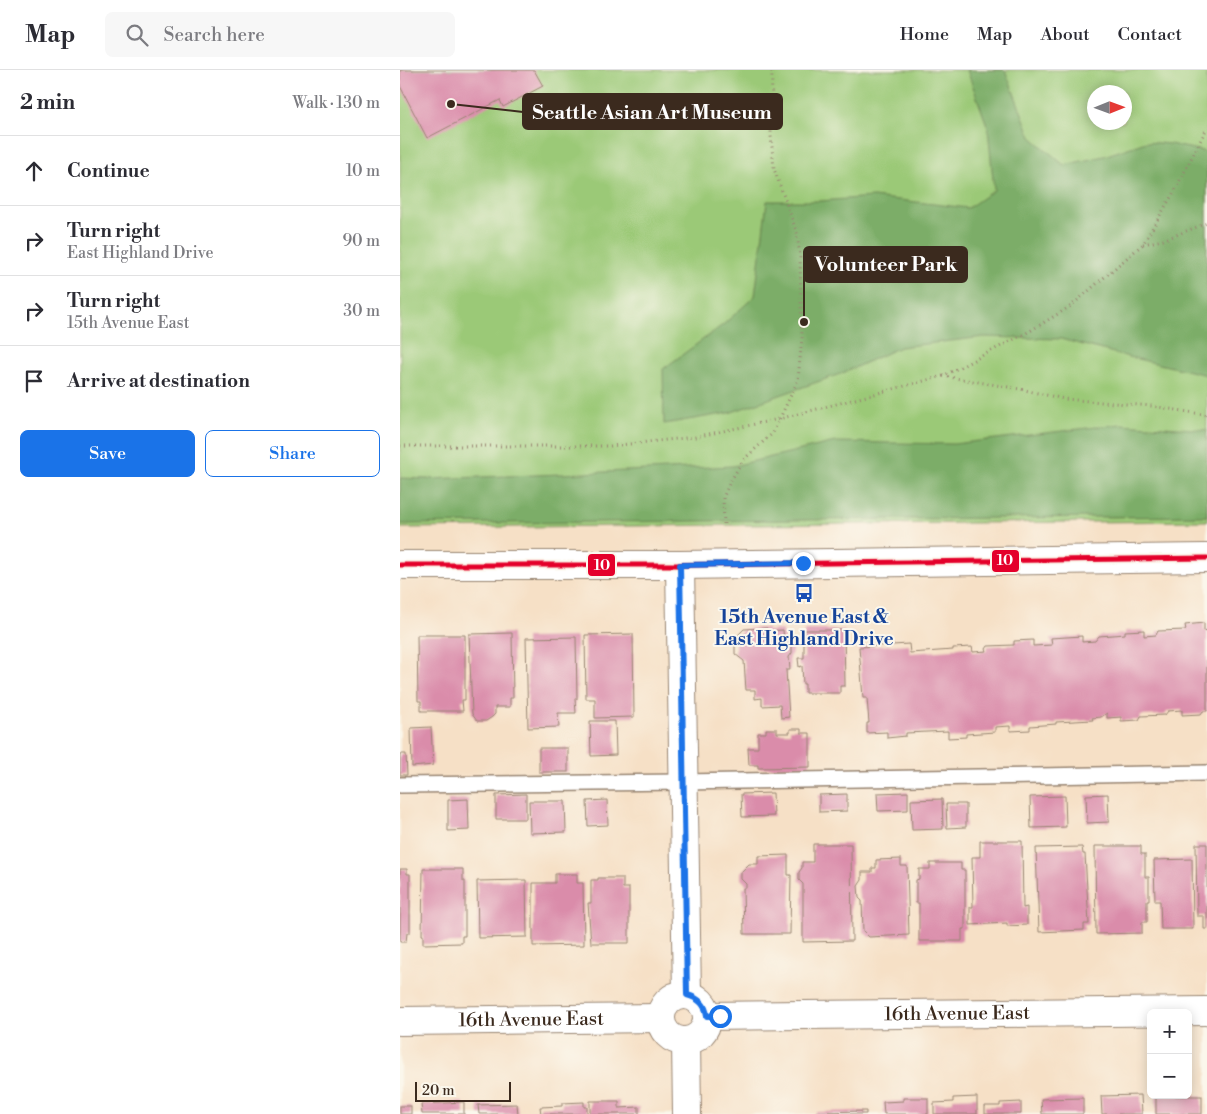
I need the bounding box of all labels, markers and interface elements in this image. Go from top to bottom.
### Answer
search box [105,12,455,57]
text: Map [25,20,75,50]
icon: search [123,21,151,49]
text: Search here [163,23,265,47]
text: Home [900,23,949,46]
text: Map [977,23,1013,46]
text: About [1041,23,1090,46]
text: Contact [1118,23,1182,46]
north arrow [1087,85,1132,130]
text: 2 min [20,90,75,116]
text: Walk · 130 m [292,93,380,113]
callout: Seattle Asian Art Museum [523,94,782,129]
text: Seattle Asian Art Museum [532,101,772,126]
icon: ahead [20,157,48,185]
text: Continue [67,159,150,183]
text: 10 m [346,161,380,181]
text: Turn right [67,219,160,243]
icon: right [20,227,48,255]
text: 90 m [342,231,380,251]
text: East Highland Drive [67,243,214,263]
callout: Volunteer Park [804,247,967,282]
text: Volunteer Park [814,253,958,278]
text: Turn right [67,289,160,313]
icon: right [20,297,48,325]
text: 30 m [343,301,380,321]
text: 15th Avenue East [67,313,189,333]
icon: arrive [20,367,48,395]
text: Arrive at destination [67,369,250,393]
button: Save [20,430,195,477]
button: Share [205,430,380,477]
line badge: 10 [991,549,1020,573]
route end [792,552,815,575]
text: 10 [997,552,1013,570]
line badge: 10 [587,553,616,577]
text: 10 [594,557,610,575]
bus stop icon: 15th Avenue East & East Highland Drive [793,582,815,604]
place label: 15th Avenue East & East Highland Drive [714,605,894,651]
street label: 16th Avenue East [884,1001,1030,1026]
route start [709,1005,732,1028]
street label: 16th Avenue East [458,1007,604,1032]
map controls [1147,1009,1192,1099]
button: + [1147,1009,1192,1054]
button: − [1147,1054,1192,1099]
scale bar [415,1079,511,1102]
text: 20 m [422,1082,454,1100]

